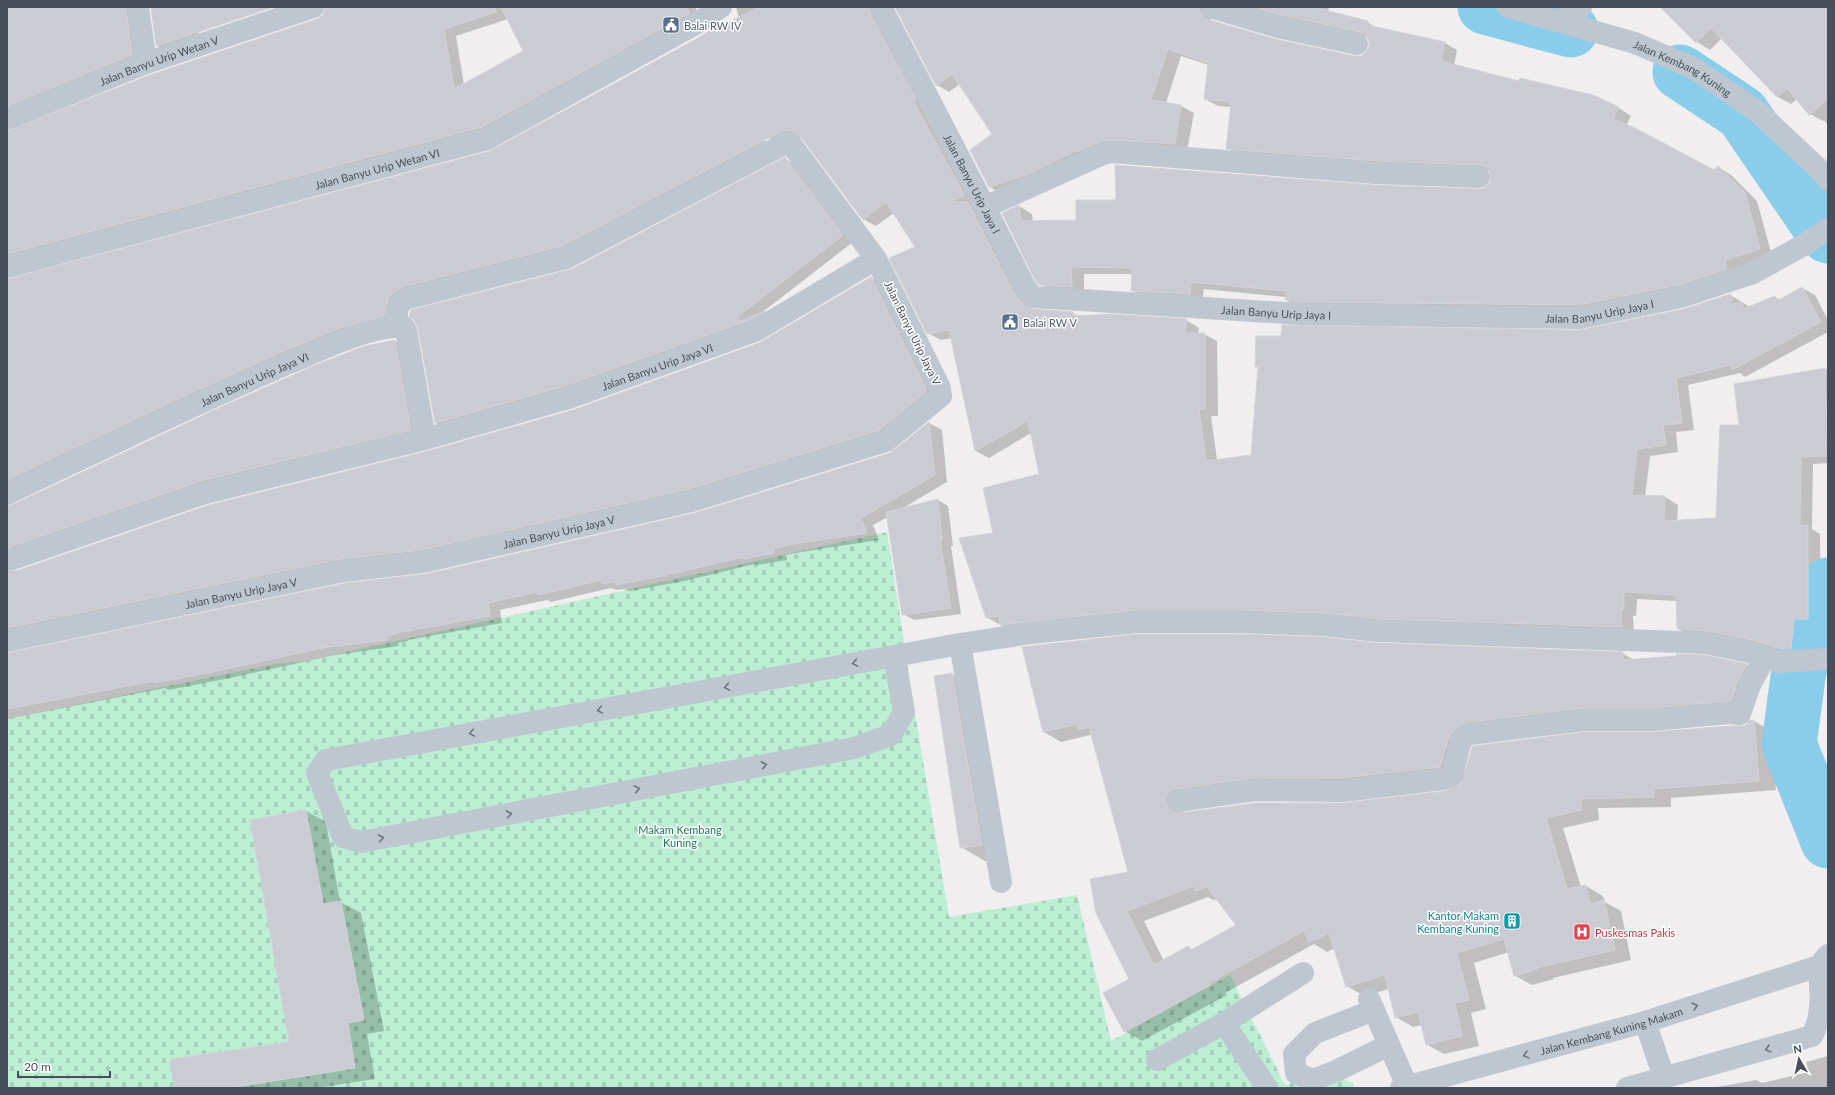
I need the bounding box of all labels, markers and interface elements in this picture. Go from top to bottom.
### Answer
public building icon: Balai RW IV [661,15,681,35]
place label: Balai RW IV [684,19,742,32]
street label: Jalan Banyu Urip Wetan V [98,33,221,88]
street label: Jalan Kembang Kuning [1632,37,1734,99]
street label: Jalan Banyu Urip Jaya I [942,132,1004,236]
street label: Jalan Banyu Urip Wetan VI [313,145,441,191]
street label: Jalan Banyu Urip Jaya V [882,279,944,388]
street label: Jalan Banyu Urip Jaya I [1545,296,1655,325]
street label: Jalan Banyu Urip Jaya I [1221,302,1331,321]
public building icon: Balai RW V [1000,312,1020,332]
place label: Balai RW V [1023,316,1077,329]
street label: Jalan Banyu Urip Jaya VI [600,340,715,392]
street label: Jalan Banyu Urip Jaya VI [198,349,310,408]
street label: Jalan Banyu Urip Jaya V [502,512,616,550]
street label: Jalan Banyu Urip Jaya V [184,574,299,610]
one-way arrow [852,659,858,667]
one-way arrow [724,682,731,690]
one-way arrow [596,705,603,714]
one-way arrow [469,728,475,737]
one-way arrow [761,761,767,770]
one-way arrow [633,786,640,794]
one-way arrow [506,810,512,819]
park label: Makam Kembang Kuning [638,823,722,849]
one-way arrow [378,835,384,843]
place label: Kantor Makam Kembang Kuning [1417,909,1499,935]
building icon: Kantor Makam Kembang Kuning [1502,911,1522,931]
hospital icon: Puskesmas Pakis [1572,922,1592,942]
place label: Puskesmas Pakis [1595,926,1676,939]
one-way arrow [1691,1002,1698,1011]
street label: Jalan Kembang Kuning Makam [1539,1004,1684,1057]
north arrow [1779,1039,1819,1079]
text: N [1792,1042,1803,1056]
one-way arrow [1765,1044,1772,1053]
one-way arrow [1523,1050,1529,1058]
scale bar [18,1053,110,1079]
text: 20 m [24,1059,51,1074]

